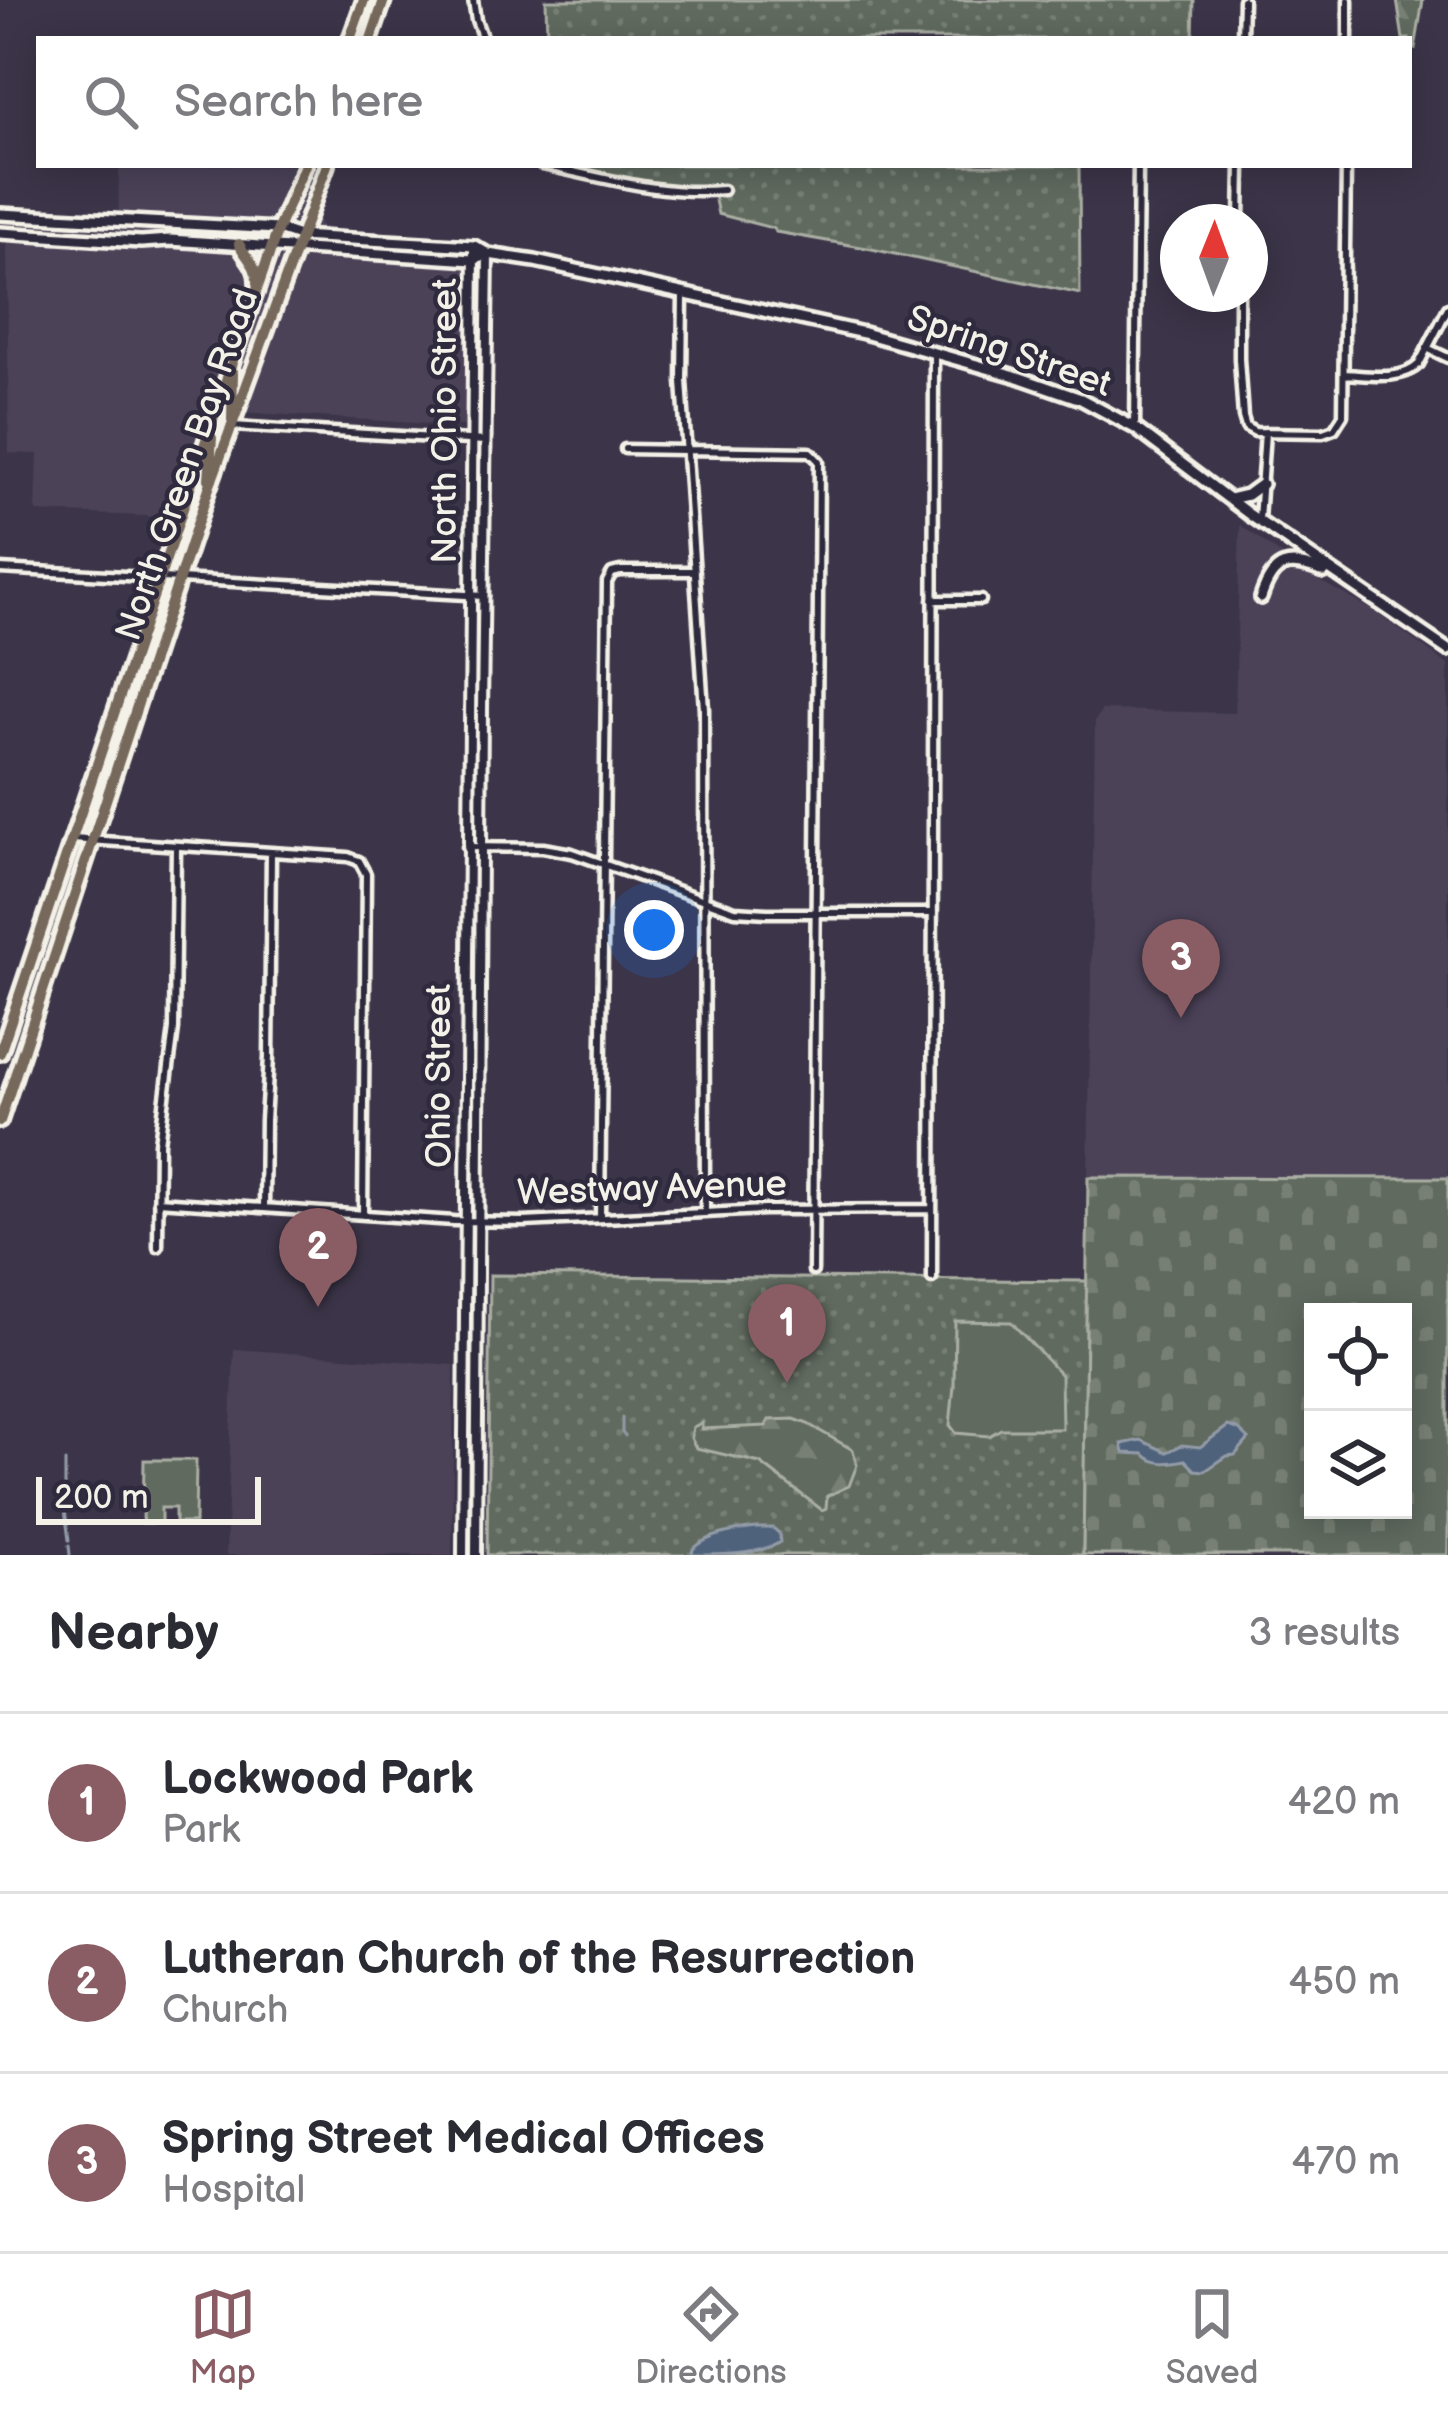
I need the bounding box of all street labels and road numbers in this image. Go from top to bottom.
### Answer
street label: North Ohio Street [424,278,467,564]
street label: North Green Bay Road [108,283,268,647]
street label: Spring Street [901,297,1117,407]
street label: Ohio Street [418,984,461,1168]
street label: Westway Avenue [516,1163,788,1215]

